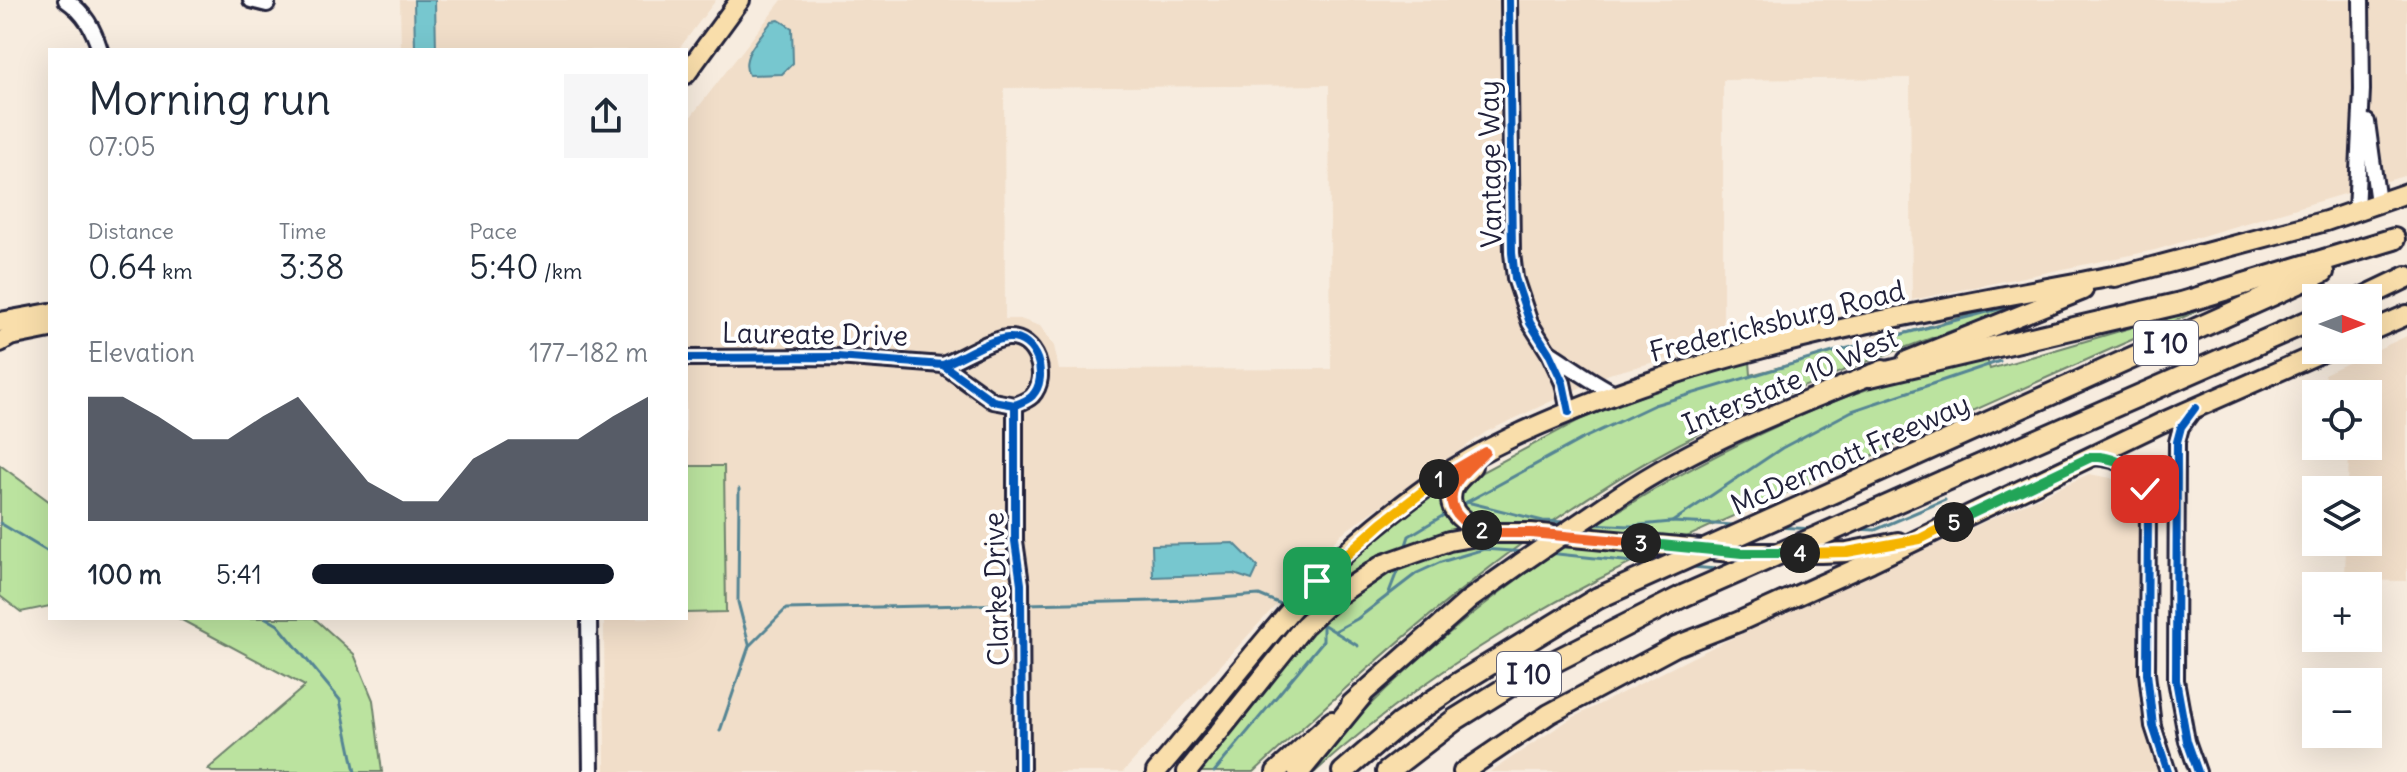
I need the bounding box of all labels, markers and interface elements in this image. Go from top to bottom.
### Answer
text: Morning run [88,72,331,127]
button: share [564,74,648,158]
street label: Vantage Way [1471,80,1509,248]
text: 07:05 [88,130,155,163]
text: Distance [88,217,174,245]
text: Time [279,217,326,245]
text: Pace [469,217,517,245]
text: 0.64 [88,245,157,288]
text: 3:38 [279,245,345,288]
text: 5:40 [469,245,539,288]
text: km [157,257,192,285]
text: /km [539,257,582,285]
street label: Fredericksburg Road [1646,272,1908,370]
north arrow [2302,284,2382,364]
map controls [2302,284,2382,748]
street label: Laureate Drive [722,314,908,354]
street label: Interstate 10 West [1677,319,1903,443]
road number: I 10 [2134,321,2198,365]
text: Elevation [88,336,195,369]
text: 177–182 m [529,336,648,369]
button: locate [2302,380,2382,460]
street label: McDermott Freeway [1725,385,1975,523]
pin [2111,455,2179,523]
pin: 1 [1419,459,1459,499]
text: 1 [1435,465,1443,493]
icon: check [2123,467,2167,511]
button: layers [2302,476,2382,556]
pin: 5 [1934,502,1974,542]
text: 5 [1948,508,1960,536]
pin: 2 [1462,510,1502,550]
street label: Clarke Drive [975,511,1017,667]
text: 2 [1476,516,1488,544]
pin: 3 [1621,523,1661,563]
text: 3 [1635,529,1647,557]
pin: 4 [1780,533,1820,573]
text: 4 [1794,539,1806,567]
pin [1283,547,1351,615]
text: 100 m [88,558,162,591]
text: 5:41 [216,558,262,591]
icon: arrive [1295,559,1339,603]
button: + [2302,572,2382,652]
road number: I 10 [1497,652,1561,696]
button: − [2302,668,2382,748]

